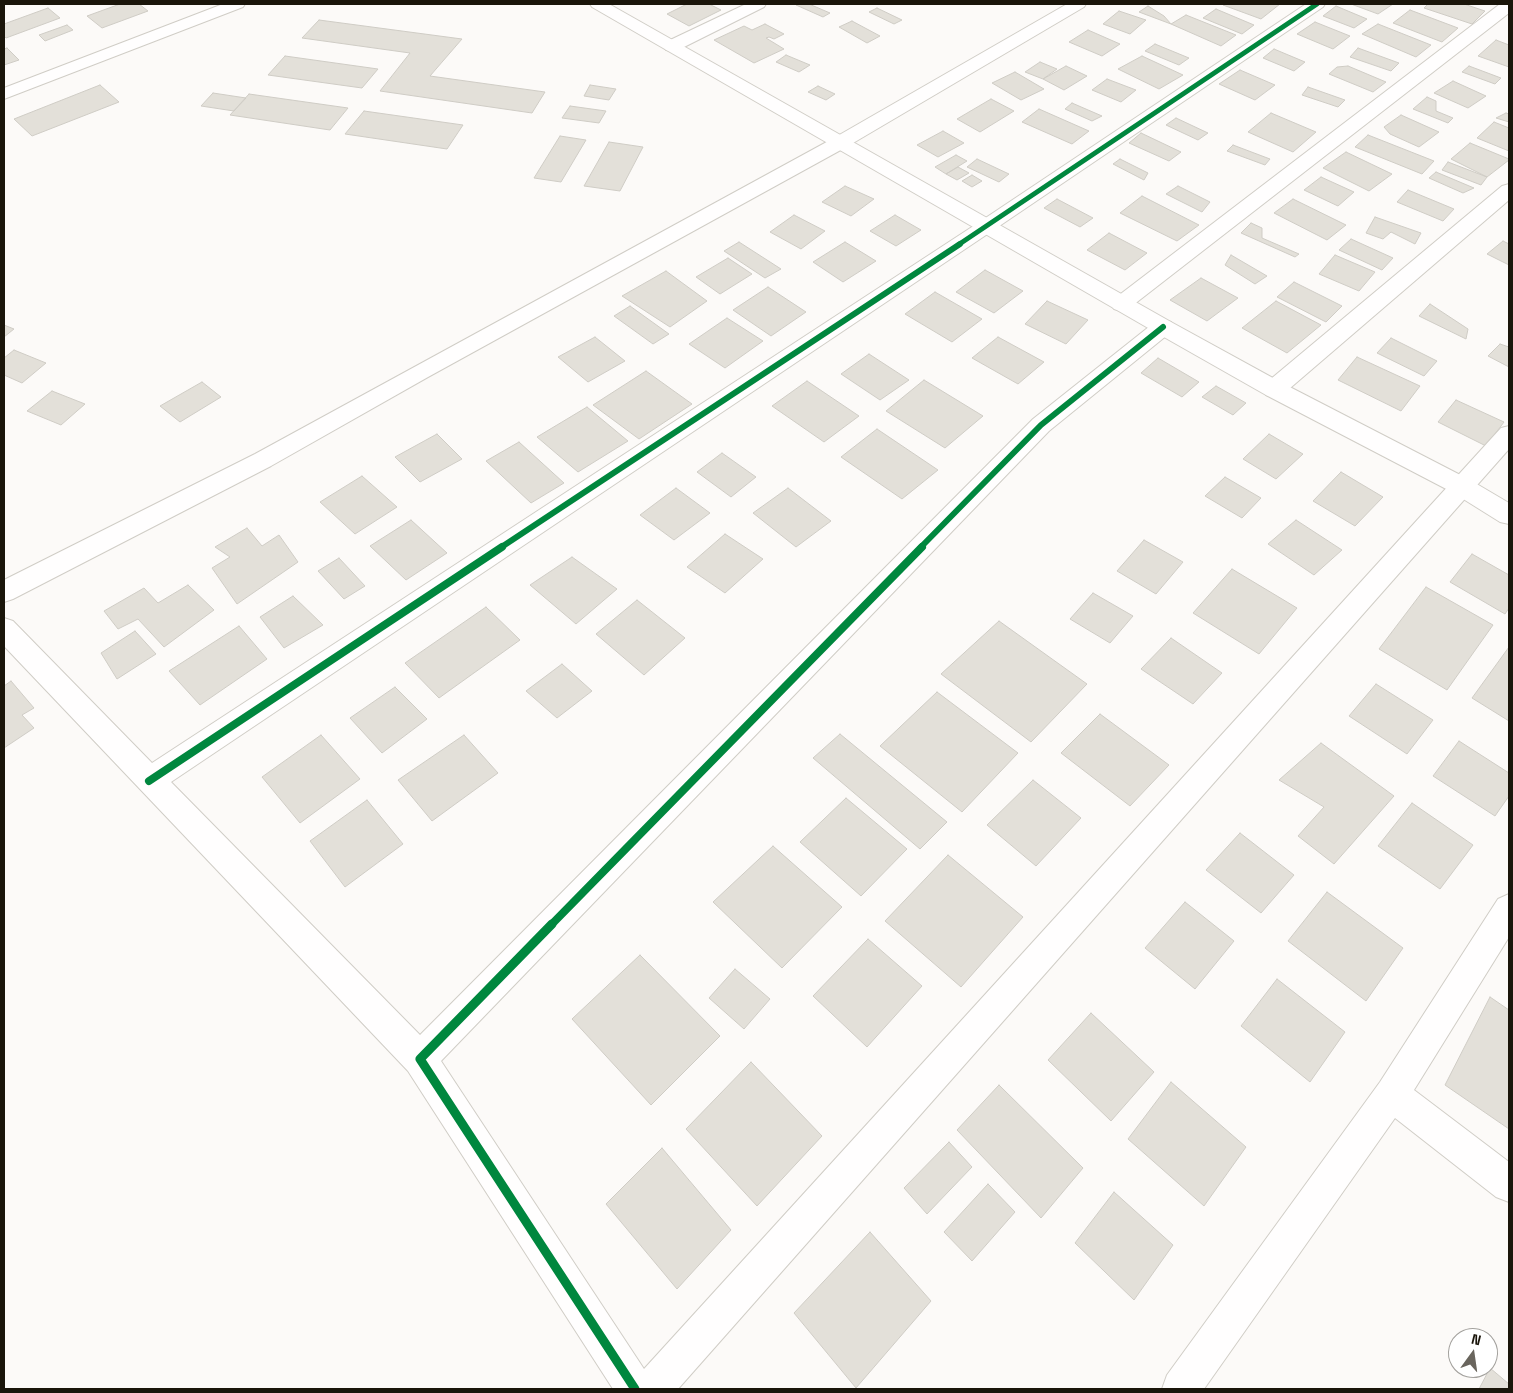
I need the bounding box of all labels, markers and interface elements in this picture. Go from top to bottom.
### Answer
north arrow [1448,1328,1498,1378]
text: N [1470,1330,1483,1349]

